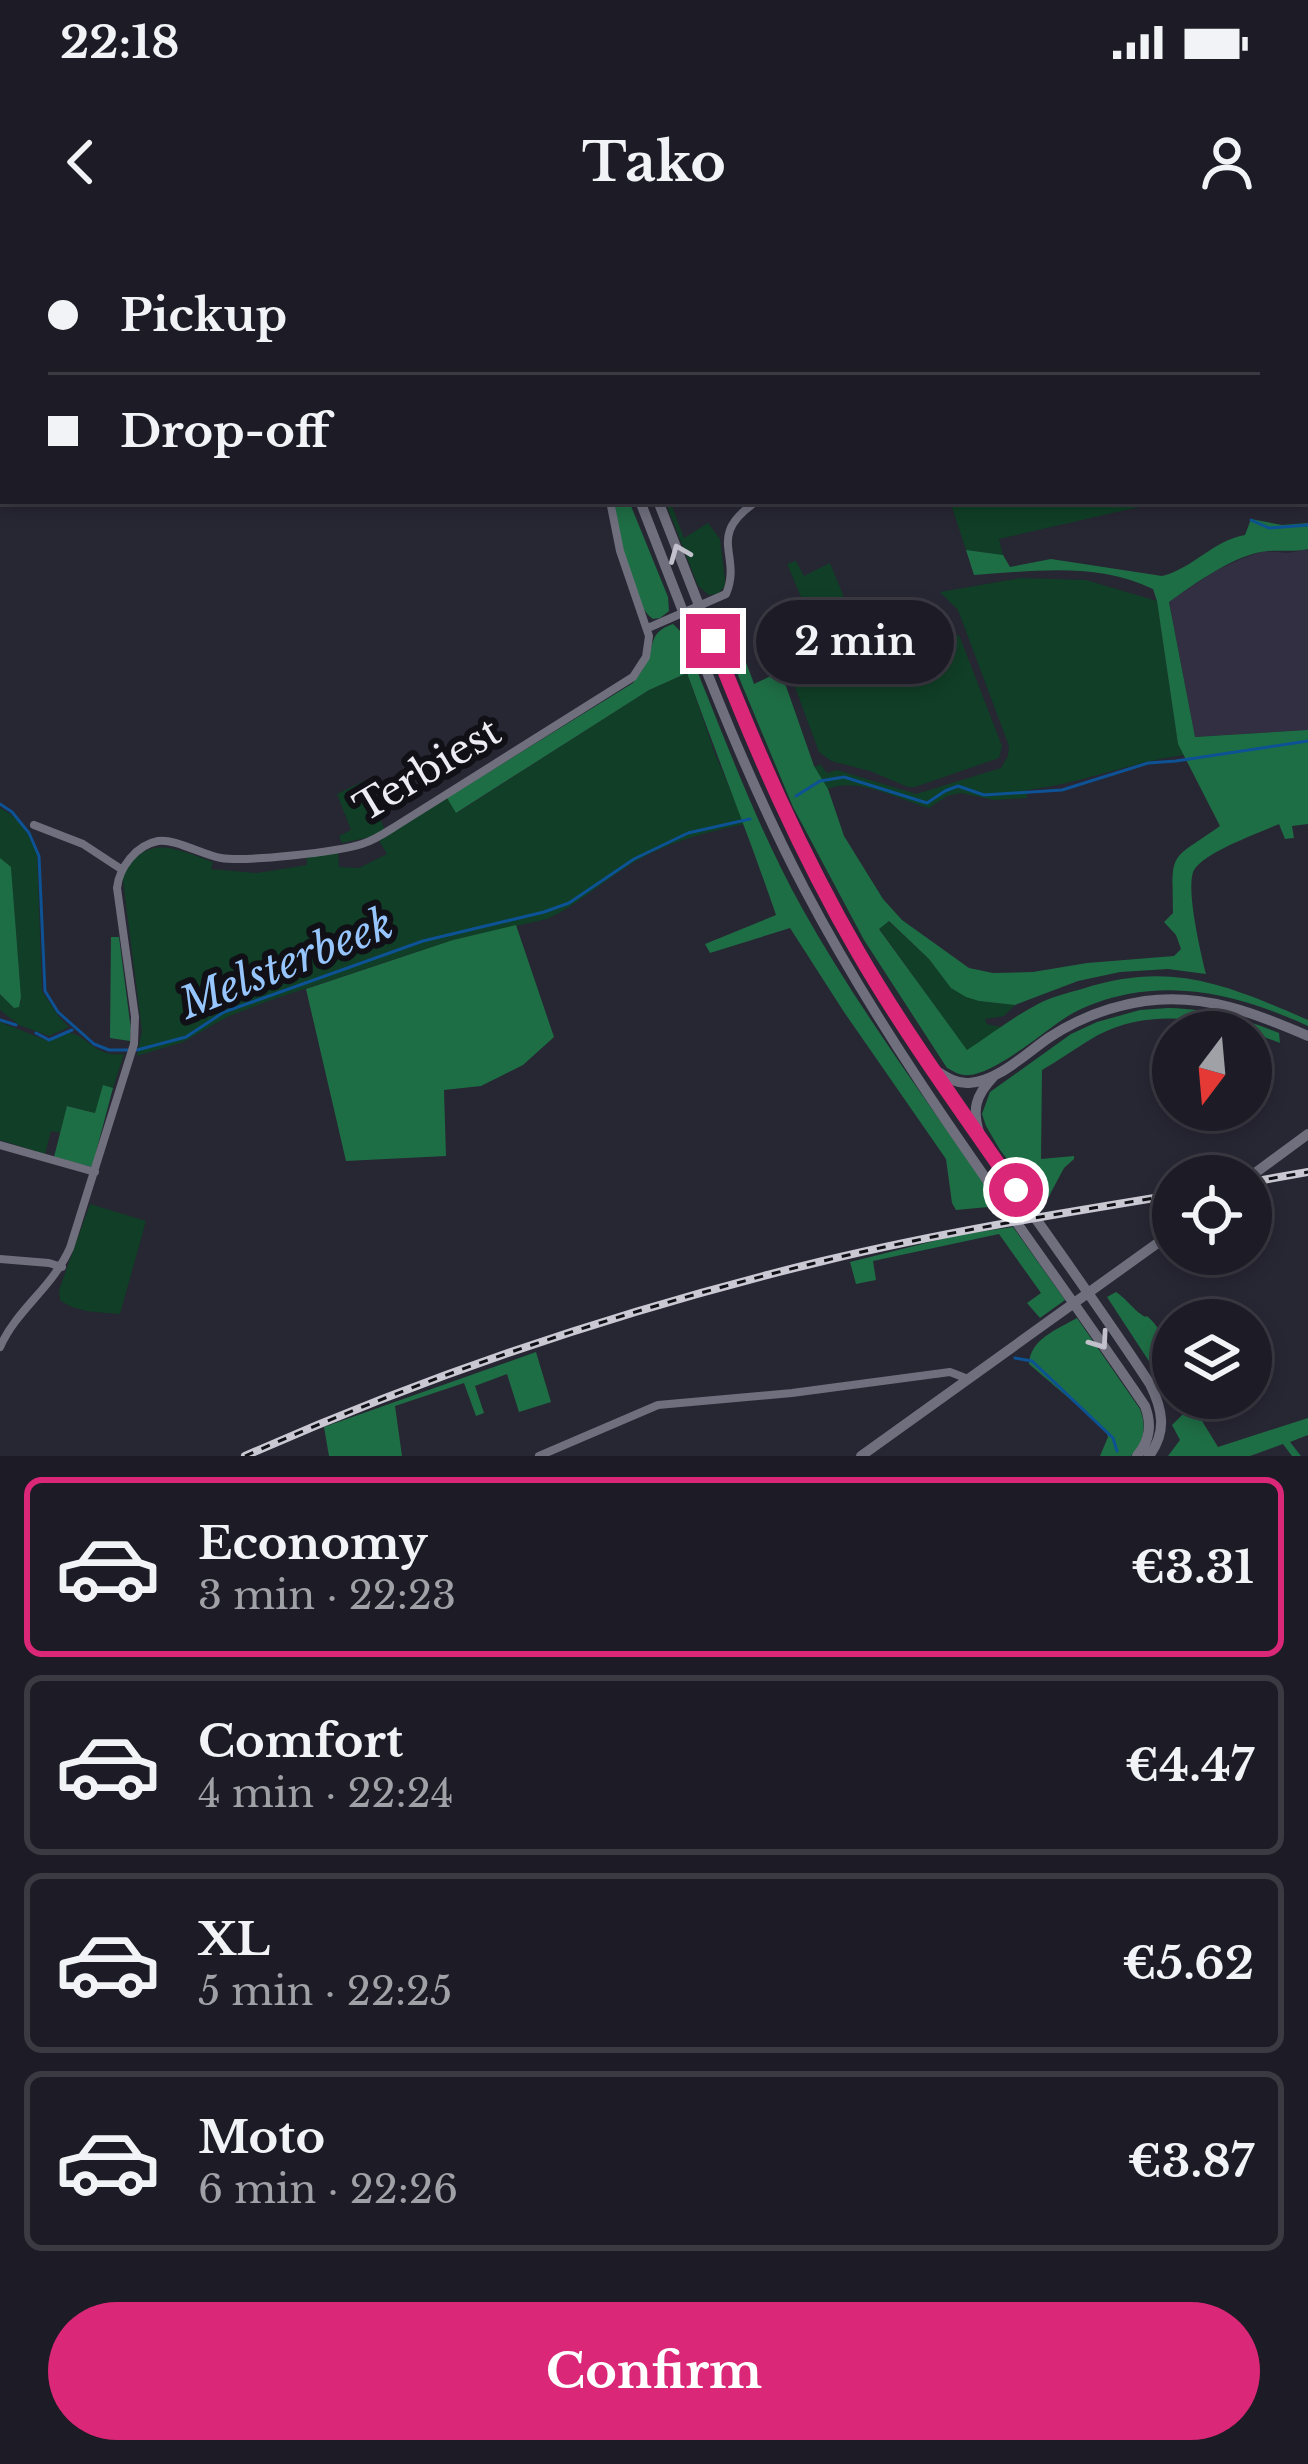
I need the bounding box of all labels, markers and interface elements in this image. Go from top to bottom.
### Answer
text: 22:18 [60,14,180,70]
icon: back [48,129,114,195]
text: Tako [582,129,726,196]
icon: person [1194,129,1260,195]
text: Pickup [120,287,287,343]
text: Drop-off [120,403,330,459]
one-way arrow [669,544,693,565]
callout: 2 min [755,599,953,683]
route end [686,614,740,668]
text: 2 min [794,617,916,666]
street label: Terbiest [345,707,509,832]
water label: Melsterbeek [170,897,400,1030]
north arrow [1152,1011,1272,1131]
map controls [1152,1011,1272,1419]
button: locate [1152,1155,1272,1275]
route start [989,1163,1043,1217]
button: layers [1152,1299,1272,1419]
one-way arrow [1086,1328,1108,1350]
icon: car [54,1513,162,1621]
text: Economy [198,1515,428,1571]
text: €3.31 [1131,1539,1254,1595]
text: 3 min · 22:23 [198,1571,456,1620]
icon: car [54,1711,162,1819]
text: Comfort [198,1713,403,1769]
text: €4.47 [1125,1737,1254,1793]
text: 4 min · 22:24 [198,1769,454,1818]
icon: car [54,1909,162,2017]
text: XL [198,1911,270,1967]
text: €5.62 [1122,1935,1254,1991]
text: 5 min · 22:25 [198,1967,452,2016]
icon: car [54,2107,162,2215]
text: Moto [198,2109,325,2165]
text: €3.87 [1128,2133,1254,2189]
text: 6 min · 22:26 [198,2165,458,2214]
button: Confirm [48,2302,1260,2440]

